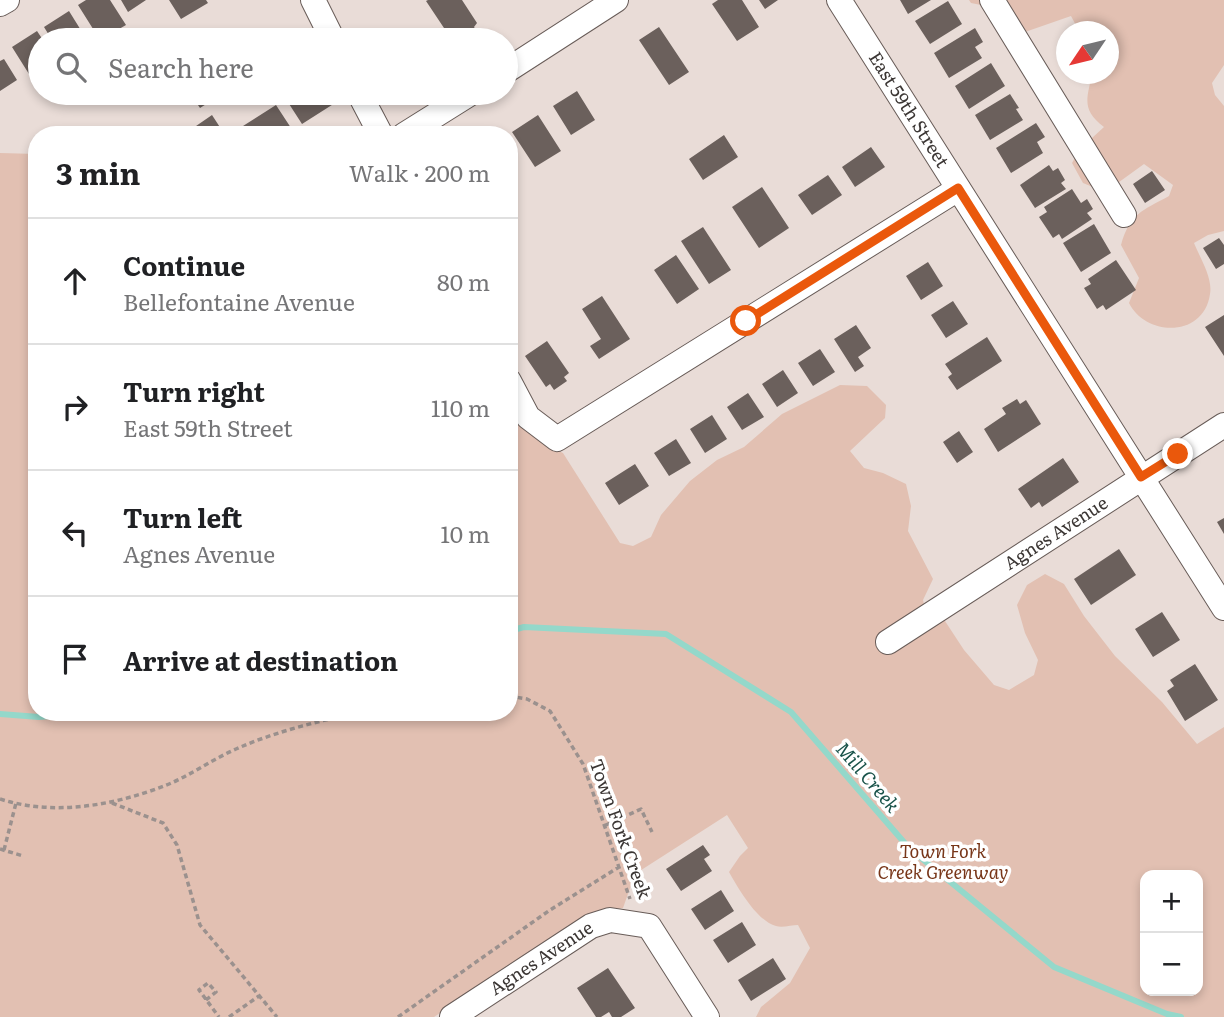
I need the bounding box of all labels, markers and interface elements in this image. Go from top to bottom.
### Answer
north arrow [1056,21,1119,84]
search box [28,28,518,105]
street label: East 59th Street [863,46,957,173]
text: Search here [108,47,254,86]
icon: search [52,48,90,86]
text: 3 min [56,150,140,194]
text: Walk · 200 m [349,155,490,189]
text: Continue [123,245,245,284]
icon: ahead [56,262,94,300]
text: 80 m [437,264,490,298]
text: Bellefontaine Avenue [123,284,355,318]
route start [730,305,761,336]
text: Turn right [123,371,265,410]
icon: right [56,388,94,426]
text: 110 m [431,390,490,424]
text: East 59th Street [123,410,293,444]
route end [1162,438,1193,469]
street label: Agnes Avenue [998,489,1113,576]
text: Turn left [123,497,242,536]
icon: left [56,514,94,552]
text: 10 m [440,516,490,550]
text: Agnes Avenue [123,536,275,570]
icon: arrive [56,640,94,678]
text: Arrive at destination [123,640,398,679]
water label: Mill Creek [830,735,908,818]
street label: Town Fork Creek [584,755,660,903]
park label: Town Fork Creek Greenway [877,837,1009,885]
map controls [1140,870,1203,996]
button: + [1140,870,1203,933]
street label: Agnes Avenue [483,913,598,1001]
button: − [1140,933,1203,996]

